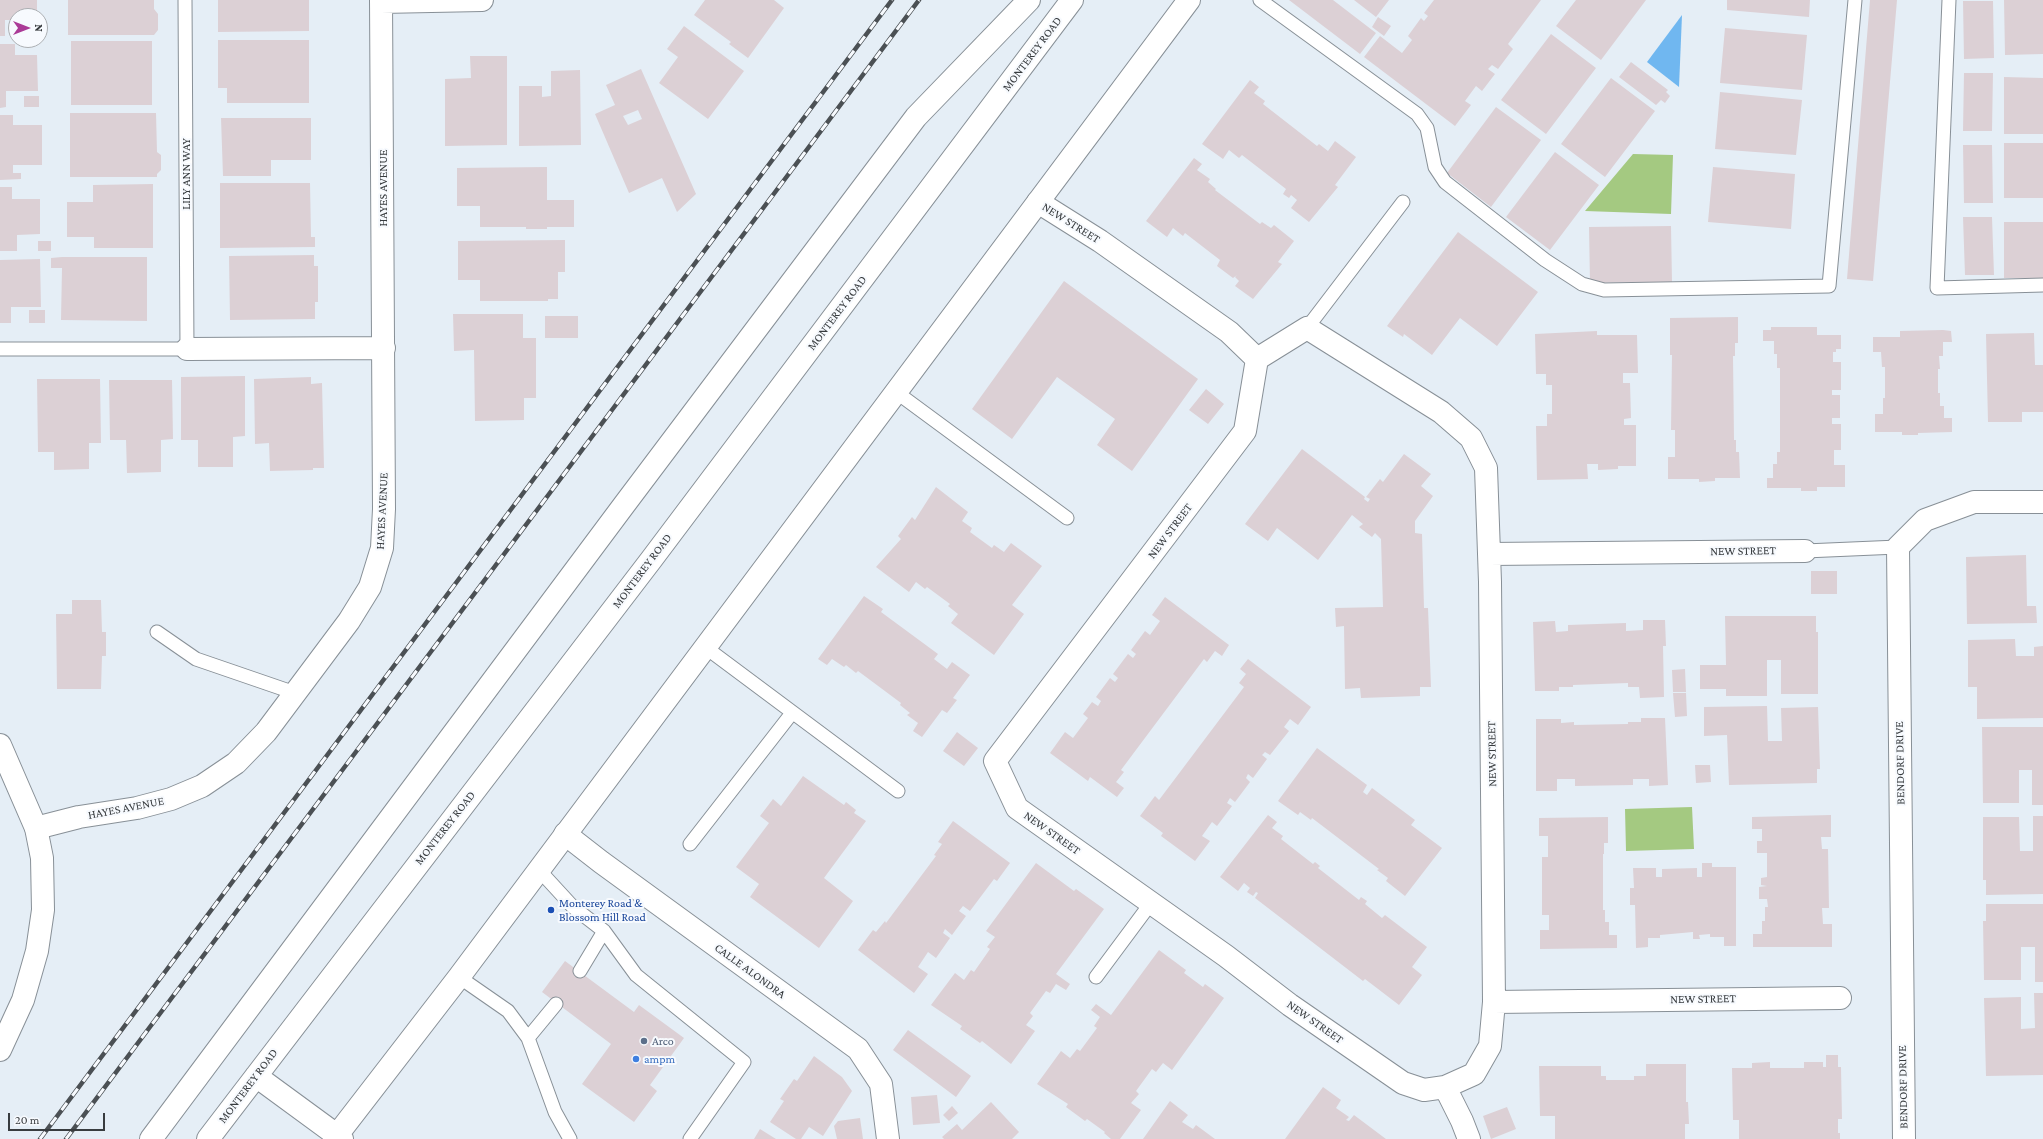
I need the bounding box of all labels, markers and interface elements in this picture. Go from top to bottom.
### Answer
north arrow [8,8,48,48]
street label: MONTEREY ROAD [999,14,1065,94]
text: N [33,24,45,32]
street label: LILY ANN WAY [179,138,193,210]
street label: HAYES AVENUE [376,149,390,227]
street label: NEW STREET [1039,199,1103,247]
street label: MONTEREY ROAD [804,273,870,353]
street label: HAYES AVENUE [373,472,391,550]
street label: NEW STREET [1144,500,1196,562]
street label: MONTEREY ROAD [609,531,675,611]
street label: NEW STREET [1710,543,1776,559]
street label: NEW STREET [1484,721,1500,787]
street label: BENDORF DRIVE [1892,721,1908,805]
street label: MONTEREY ROAD [412,788,478,868]
street label: HAYES AVENUE [87,794,165,822]
street label: NEW STREET [1021,808,1083,858]
place label: Monterey Road & Blossom Hill Road [559,896,646,924]
marker: Monterey Road & Blossom Hill Road [546,905,556,915]
street label: CALLE ALONDRA [712,940,788,1002]
street label: NEW STREET [1670,991,1736,1007]
street label: NEW STREET [1284,997,1346,1047]
place label: Arco [652,1034,674,1048]
marker: Arco [639,1036,649,1046]
street label: BENDORF DRIVE [1895,1045,1911,1129]
street label: MONTEREY ROAD [215,1046,281,1126]
place label: ampm [644,1052,675,1066]
marker: ampm [631,1054,641,1064]
scale bar [10,1105,107,1131]
text: 20 m [15,1113,39,1127]

